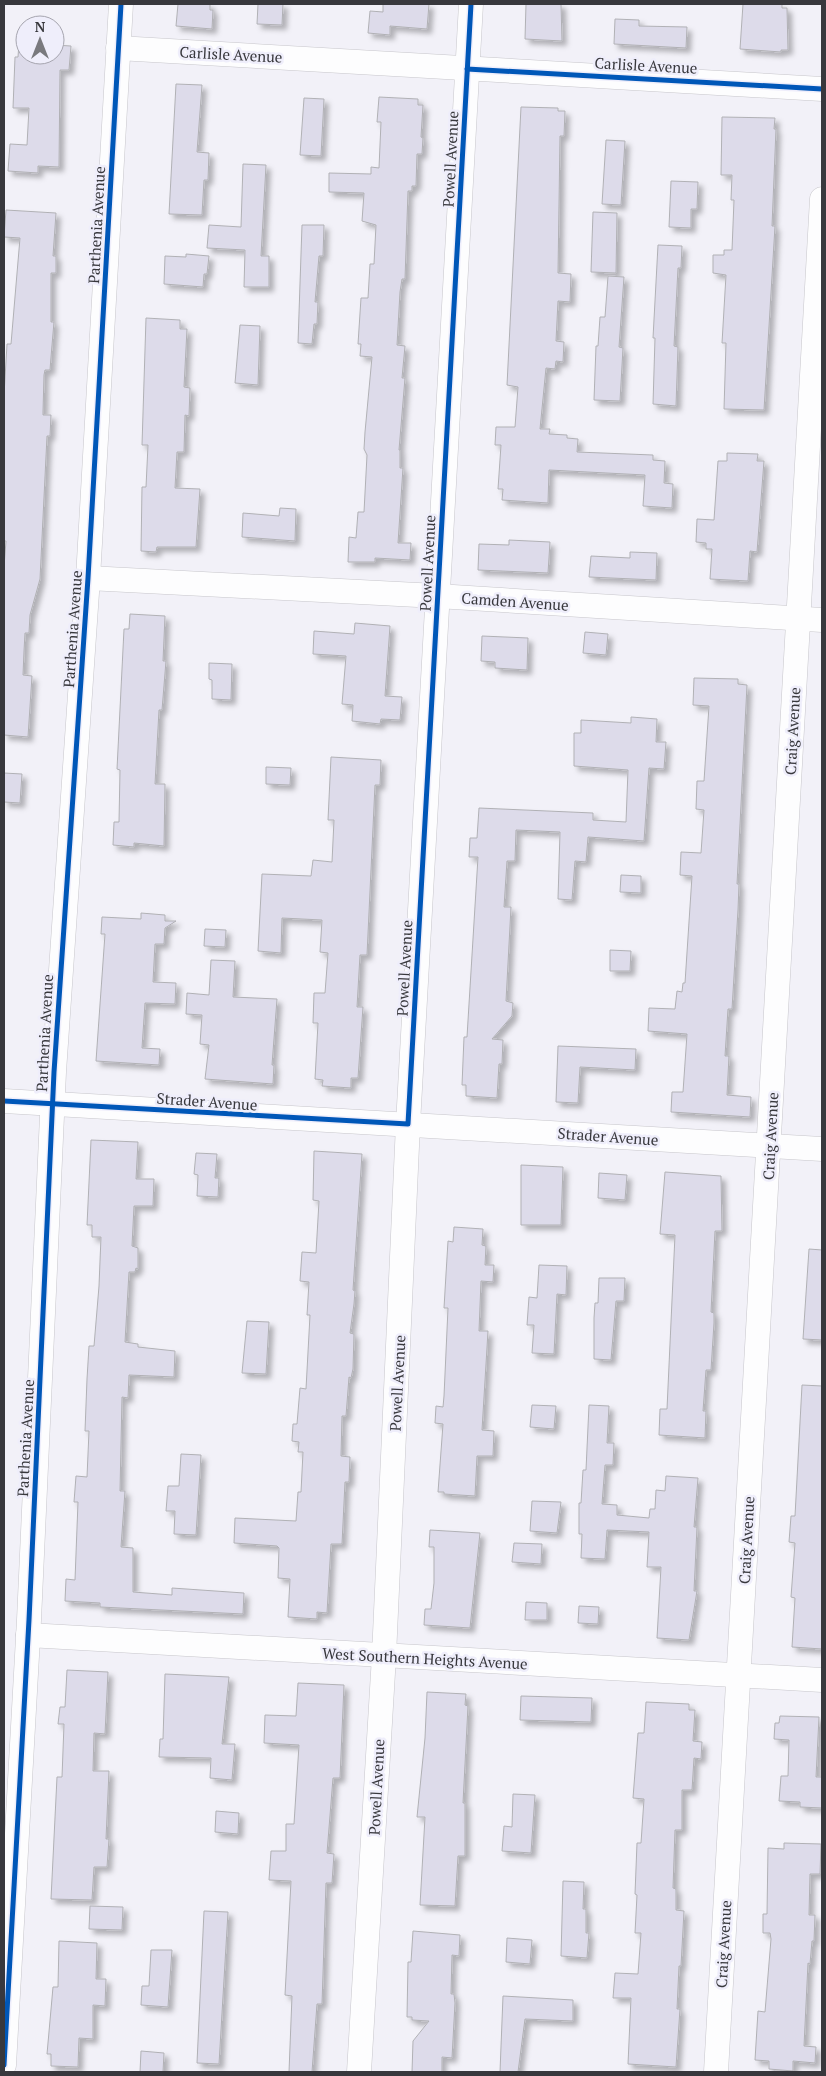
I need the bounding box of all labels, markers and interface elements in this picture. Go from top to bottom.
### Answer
north arrow [15,15,65,65]
text: N [35,17,46,36]
street label: Carlisle Avenue [179,41,283,67]
street label: Carlisle Avenue [594,52,698,78]
street label: Powell Avenue [437,110,463,208]
street label: Parthenia Avenue [83,166,109,284]
street label: Powell Avenue [414,514,440,612]
street label: Parthenia Avenue [58,570,86,688]
street label: Camden Avenue [461,587,569,615]
street label: Craig Avenue [780,687,804,775]
street label: Powell Avenue [391,919,417,1017]
street label: Parthenia Avenue [31,974,57,1092]
street label: Strader Avenue [156,1088,258,1114]
street label: Craig Avenue [758,1092,782,1180]
street label: Strader Avenue [557,1123,659,1149]
street label: Powell Avenue [384,1334,410,1432]
street label: Parthenia Avenue [12,1379,38,1497]
street label: Craig Avenue [734,1496,758,1584]
street label: West Southern Heights Avenue [322,1643,528,1673]
street label: Powell Avenue [363,1738,389,1836]
street label: Craig Avenue [711,1900,735,1988]

